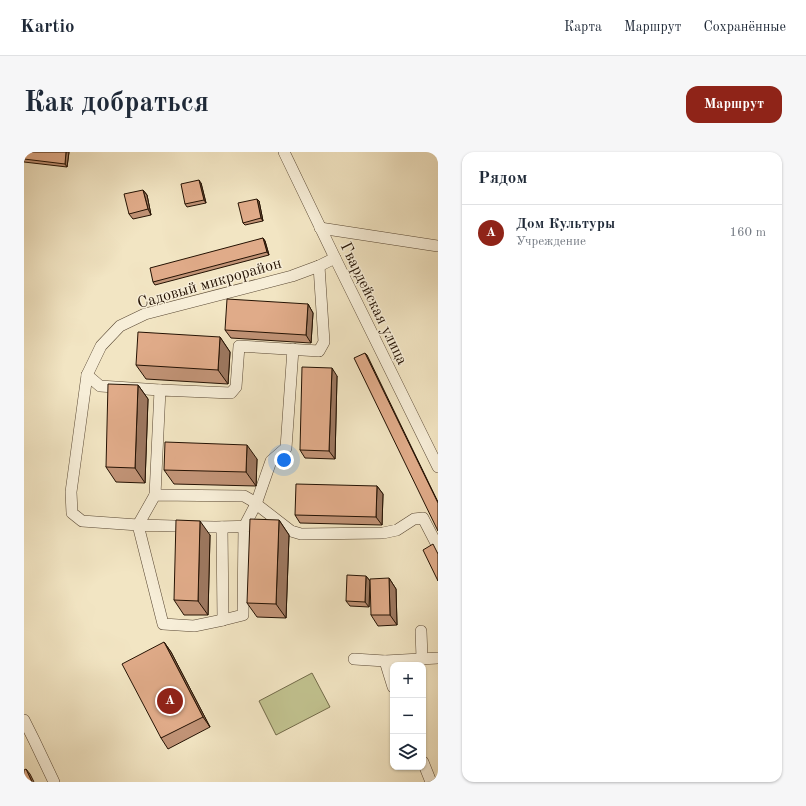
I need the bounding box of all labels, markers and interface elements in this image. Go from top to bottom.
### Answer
text: Kartio [20,18,75,37]
text: Карта [564,20,602,34]
text: Маршрут [624,20,681,34]
text: Сохранённые [703,20,786,34]
button: Маршрут [686,86,782,123]
text: Как добраться [24,90,209,118]
text: Рядом [478,170,527,187]
text: Дом Культуры [516,217,615,232]
text: A [486,226,496,239]
text: 160 m [729,226,766,239]
text: Учреждение [516,235,586,248]
street label: Гвардейская улица [337,240,410,368]
street label: Садовый микрорайон [136,256,284,312]
your location [274,450,294,470]
map controls [390,662,426,770]
button: + [390,662,426,698]
pin: A [157,686,183,716]
button: − [390,698,426,734]
button: layers [390,734,426,770]

